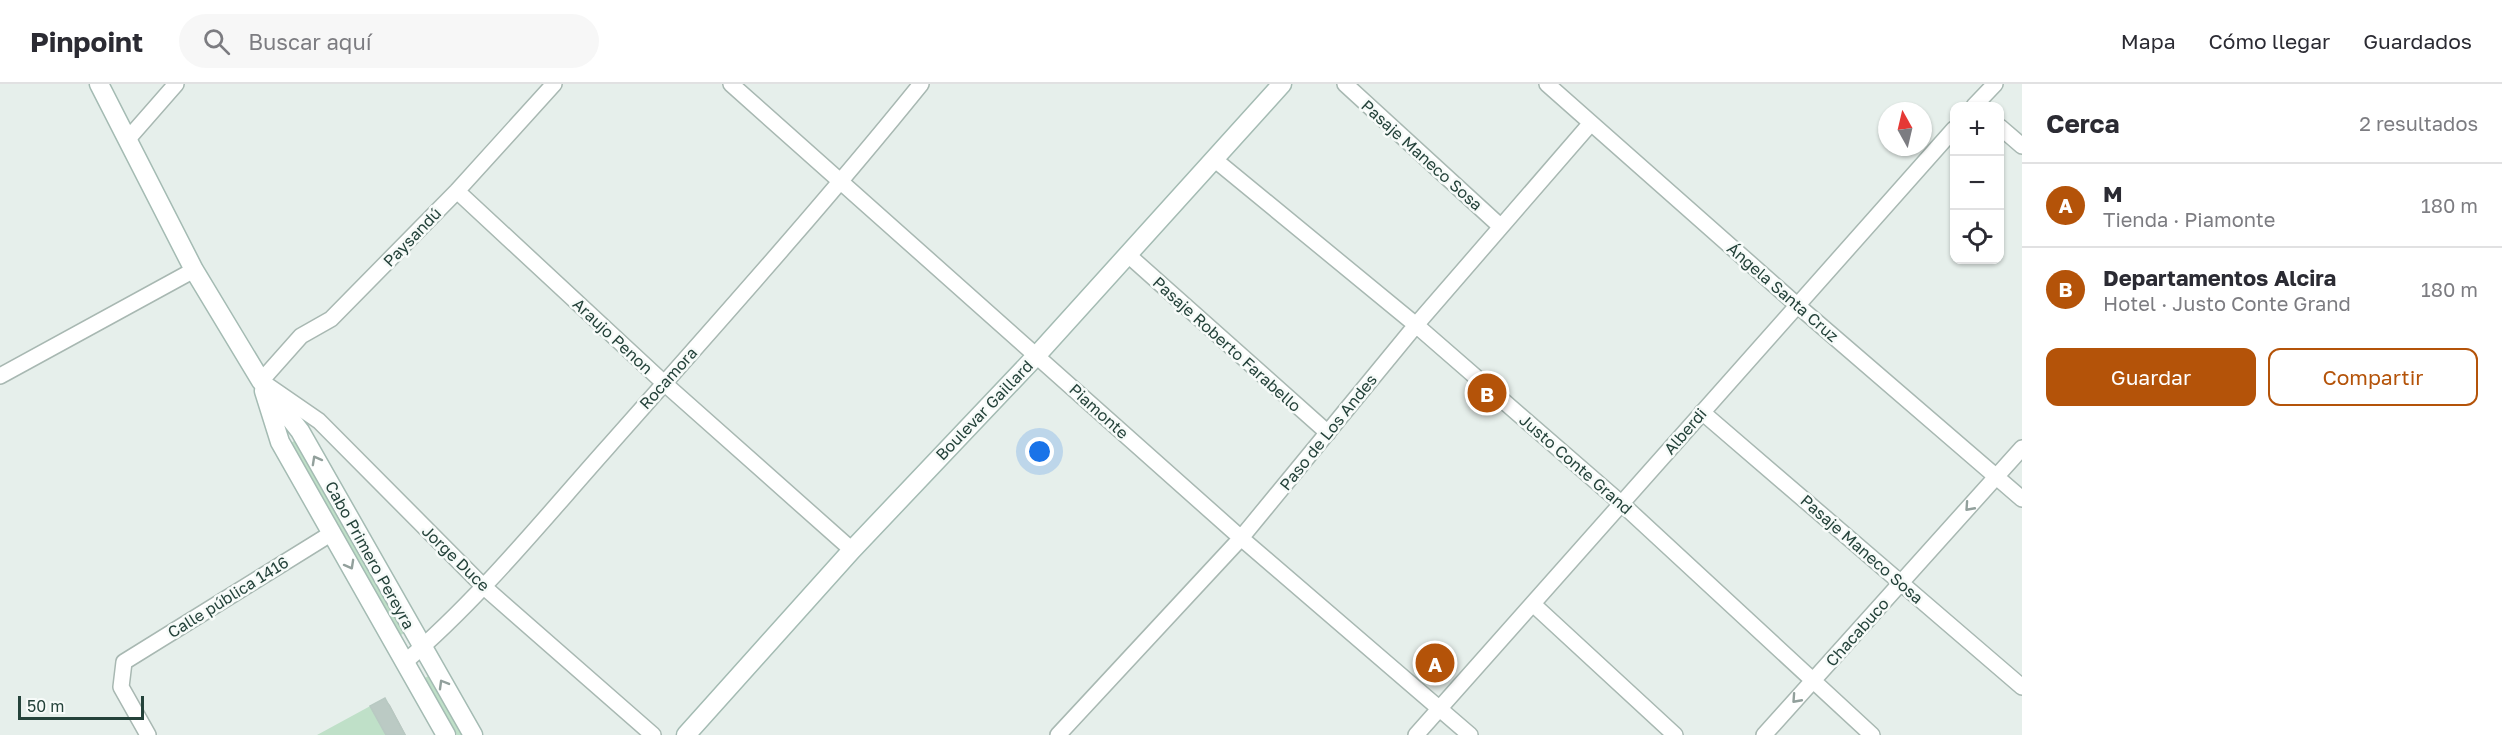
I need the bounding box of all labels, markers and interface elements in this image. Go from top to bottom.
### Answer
search box [179,14,599,68]
text: Pinpoint [30,25,143,58]
icon: search [200,25,233,58]
text: Buscar aquí [248,28,372,55]
text: Mapa [2121,28,2176,54]
text: Cómo llegar [2209,28,2330,54]
text: Guardados [2363,28,2472,54]
street label: Pasaje Maneco Sosa [1357,95,1487,215]
north arrow [1878,102,1932,156]
map controls [1950,102,2004,264]
button: + [1950,102,2004,156]
text: Cerca [2046,108,2120,139]
text: 2 resultados [2359,111,2478,135]
button: − [1950,156,2004,210]
text: M [2103,180,2123,207]
text: A [2058,193,2073,217]
text: 180 m [2421,193,2478,217]
street label: Paysandú [379,203,445,271]
text: Tienda · Piamonte [2103,207,2275,231]
button: locate [1950,210,2004,264]
street label: Ángela Santa Cruz [1723,238,1843,346]
text: Departamentos Alcira [2103,264,2336,291]
street label: Pasaje Roberto Farabello [1149,272,1305,416]
text: B [2058,277,2073,301]
text: 180 m [2421,277,2478,301]
text: Hotel · Justo Conte Grand [2103,291,2351,315]
street label: Araujo Penon [569,294,657,378]
street label: Rocamora [635,343,701,413]
button: Guardar [2046,348,2256,406]
button: Compartir [2268,348,2478,406]
street label: Boulevar Gaillard [931,356,1037,464]
street label: Paso de Los Andes [1275,370,1381,494]
pin: B [1468,370,1506,416]
street label: Piamonte [1065,379,1133,443]
street label: Alberdi [1659,404,1711,458]
street label: Justo Conte Grand [1515,410,1637,518]
your location [1025,437,1054,466]
one-way arrow [312,456,324,466]
street label: Cabo Primero Pereyra [321,477,419,633]
street label: Pasaje Maneco Sosa [1797,490,1927,608]
one-way arrow [1965,501,1976,511]
street label: Jorge Duce [418,521,494,595]
street label: Calle pública 1416 [164,552,292,642]
one-way arrow [343,558,354,569]
street label: Chacabuco [1821,594,1893,670]
pin: A [1416,640,1454,686]
one-way arrow [439,680,451,691]
one-way arrow [1792,692,1803,703]
scale bar [18,693,144,720]
text: 50 m [27,696,64,716]

